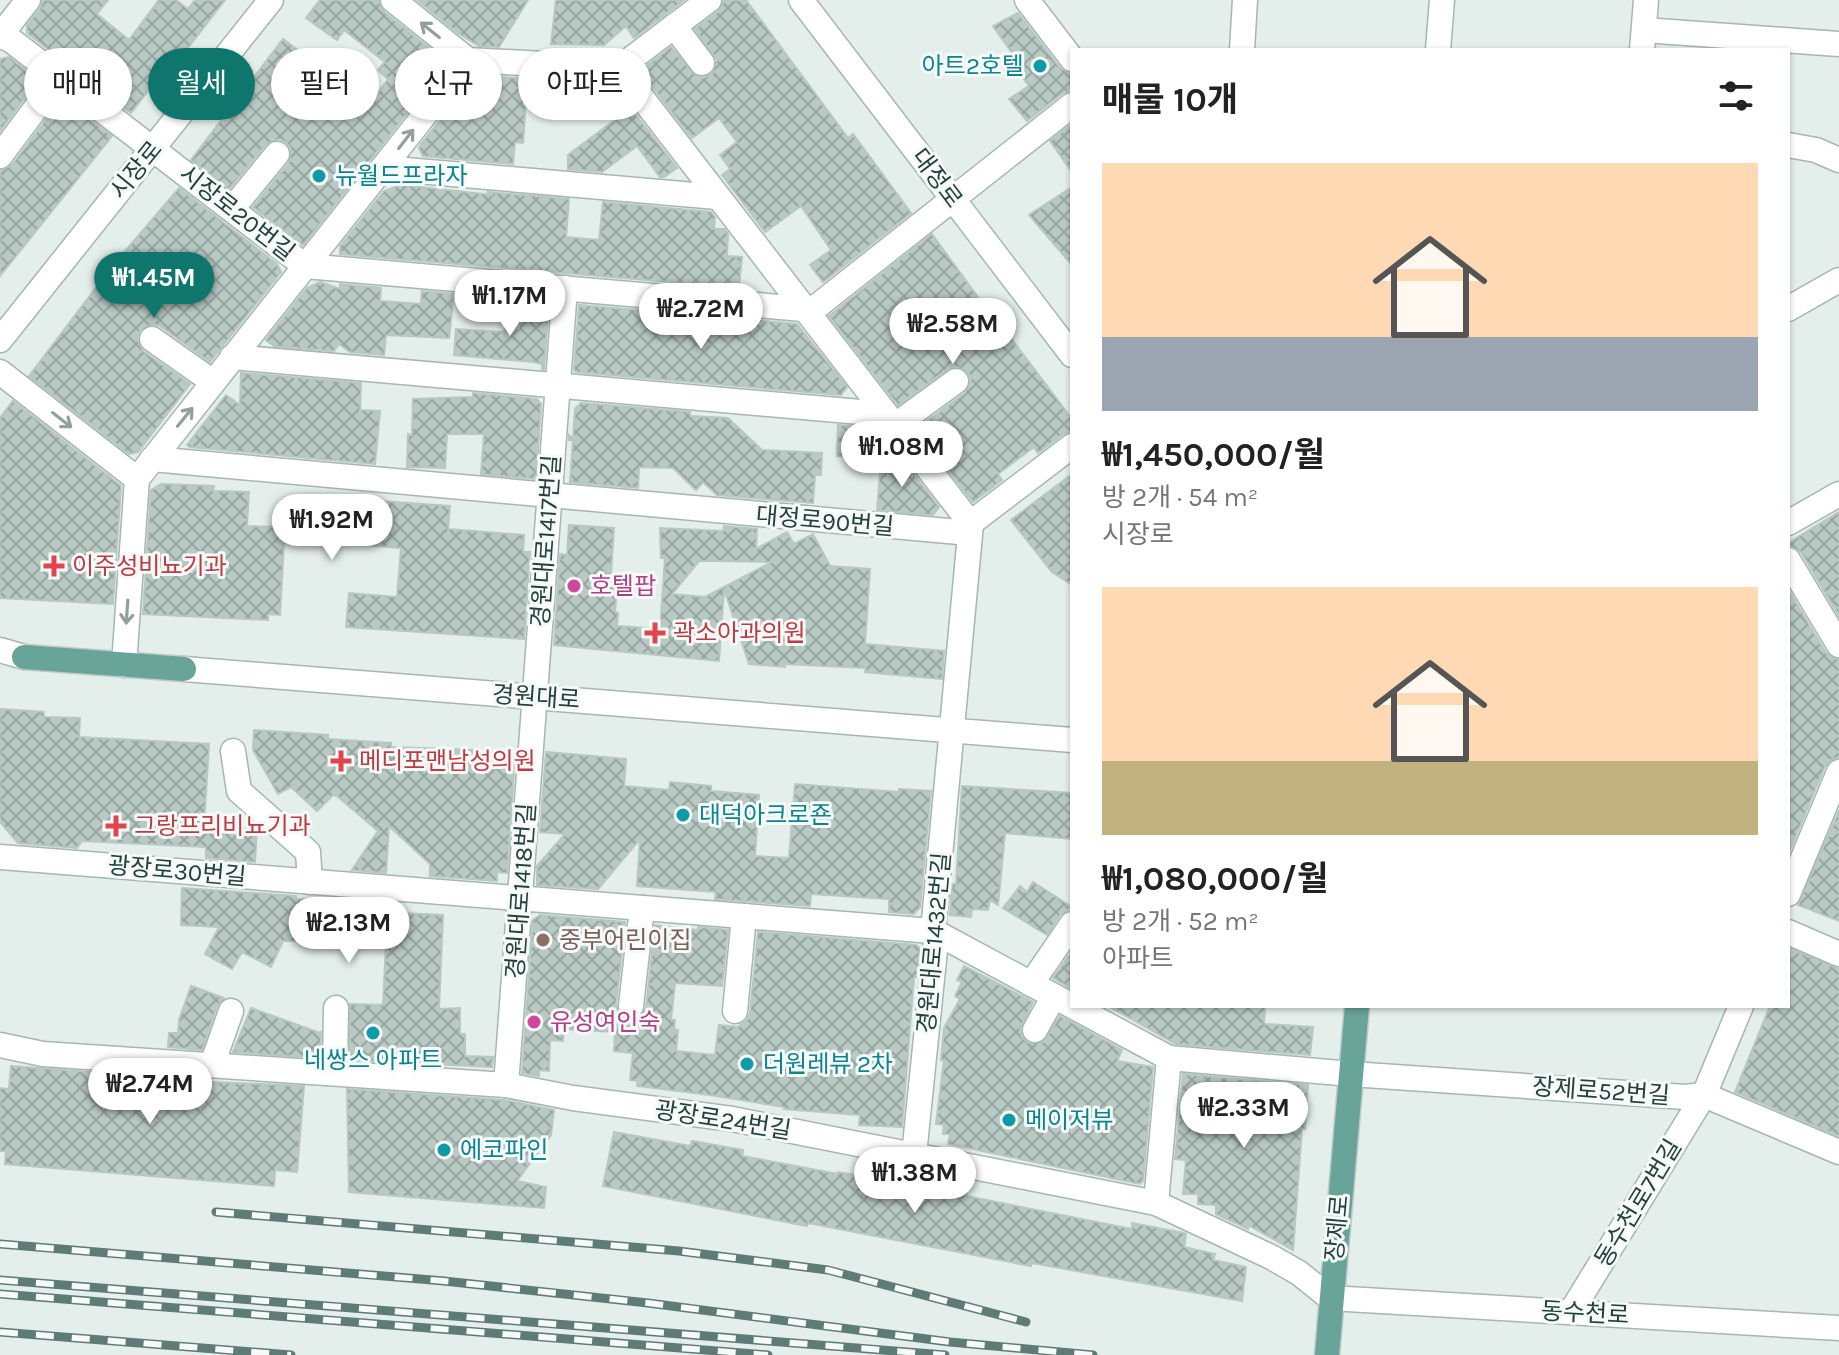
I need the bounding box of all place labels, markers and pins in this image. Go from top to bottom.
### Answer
place label: 아트2호텔 [922,52,1024,80]
marker: 아트2호텔 [1031,57,1049,75]
place label: 뉴월드프라자 [335,162,467,190]
marker: 뉴월드프라자 [310,167,328,185]
pin: ₩1.45M [89,252,219,320]
pin: ₩1.17M [445,270,575,338]
pin: ₩2.72M [636,283,766,351]
pin: ₩2.58M [888,298,1018,366]
pin: ₩1.08M [837,421,967,489]
pin: ₩1.92M [267,494,397,562]
place label: 이주성비뇨기과 [72,552,227,580]
marker: 이주성비뇨기과 [43,555,65,577]
place label: 호텔팝 [590,572,656,600]
marker: 호텔팝 [565,577,583,595]
place label: 곽소아과의원 [673,619,805,647]
marker: 곽소아과의원 [644,622,666,644]
place label: 메디포맨남성의원 [359,747,536,775]
marker: 메디포맨남성의원 [330,750,352,772]
place label: 대덕아크로죤 [699,801,831,829]
marker: 대덕아크로죤 [674,806,692,824]
place label: 그랑프리비뇨기과 [134,812,311,840]
marker: 그랑프리비뇨기과 [105,815,127,837]
pin: ₩2.13M [284,897,414,965]
place label: 중부어린이집 [559,926,691,954]
marker: 중부어린이집 [534,931,552,949]
place label: 유성여인숙 [550,1008,660,1036]
marker: 유성여인숙 [525,1013,543,1031]
marker: 네쌍스 아파트 [364,1024,382,1042]
place label: 네쌍스 아파트 [304,1046,442,1074]
place label: 더원레뷰 2차 [763,1050,893,1078]
marker: 더원레뷰 2차 [738,1055,756,1073]
pin: ₩2.74M [85,1058,215,1126]
pin: ₩2.33M [1179,1082,1309,1150]
place label: 메이저뷰 [1025,1106,1113,1134]
marker: 메이저뷰 [1000,1111,1018,1129]
place label: 에코파인 [460,1136,548,1164]
marker: 에코파인 [435,1141,453,1159]
pin: ₩1.38M [850,1147,980,1215]

